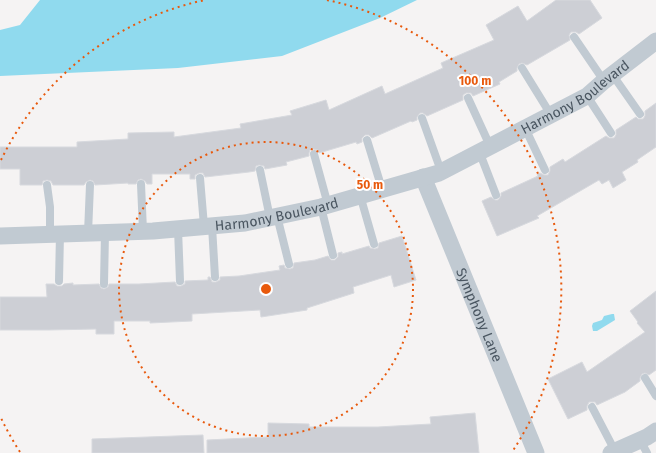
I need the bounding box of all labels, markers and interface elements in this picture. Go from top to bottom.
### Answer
street label: Harmony Boulevard [518,57,633,138]
text: 100 m [459,74,491,88]
text: 50 m [357,178,383,192]
street label: Harmony Boulevard [214,194,341,235]
street label: Symphony Lane [452,266,506,365]
centre of rings [259,282,273,296]

